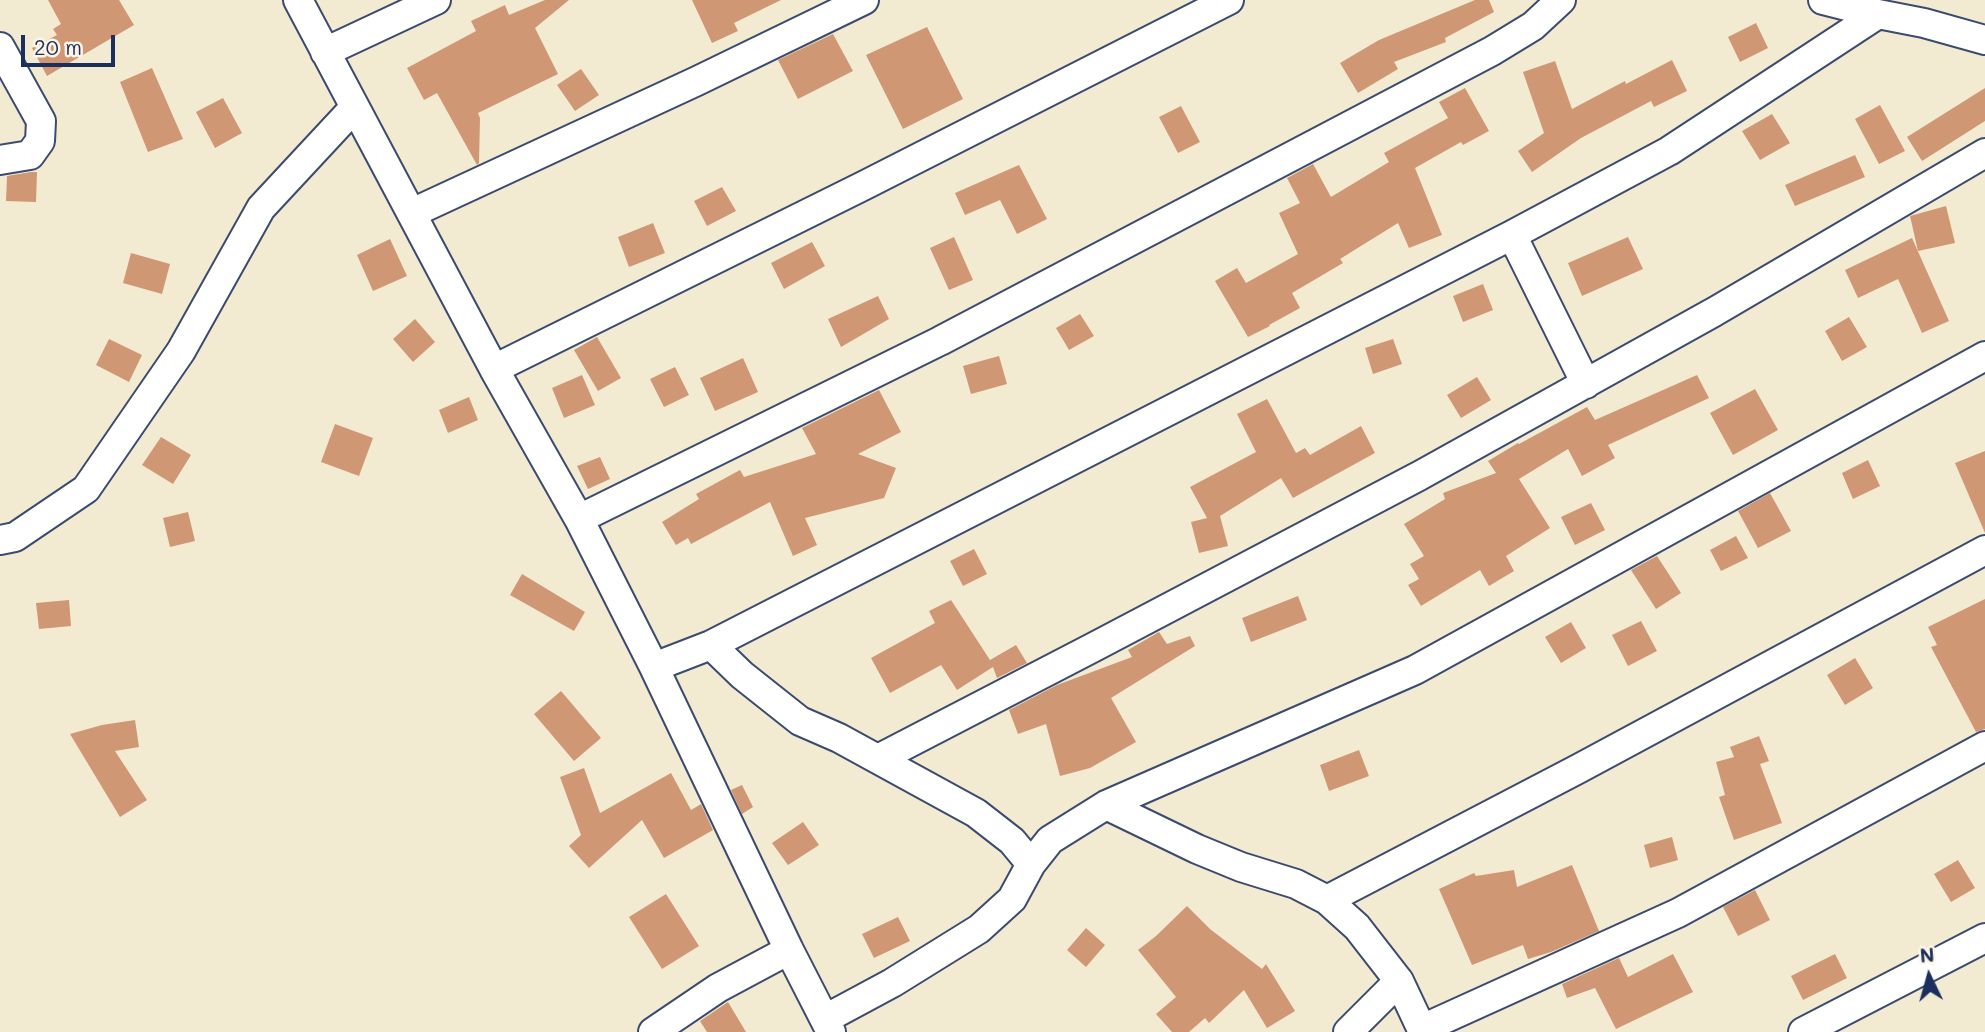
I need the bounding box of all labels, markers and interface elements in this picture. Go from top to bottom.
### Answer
scale bar [24,21,119,65]
text: 20 m [34,33,82,60]
north arrow [1894,941,1964,1011]
text: N [1919,942,1935,968]

